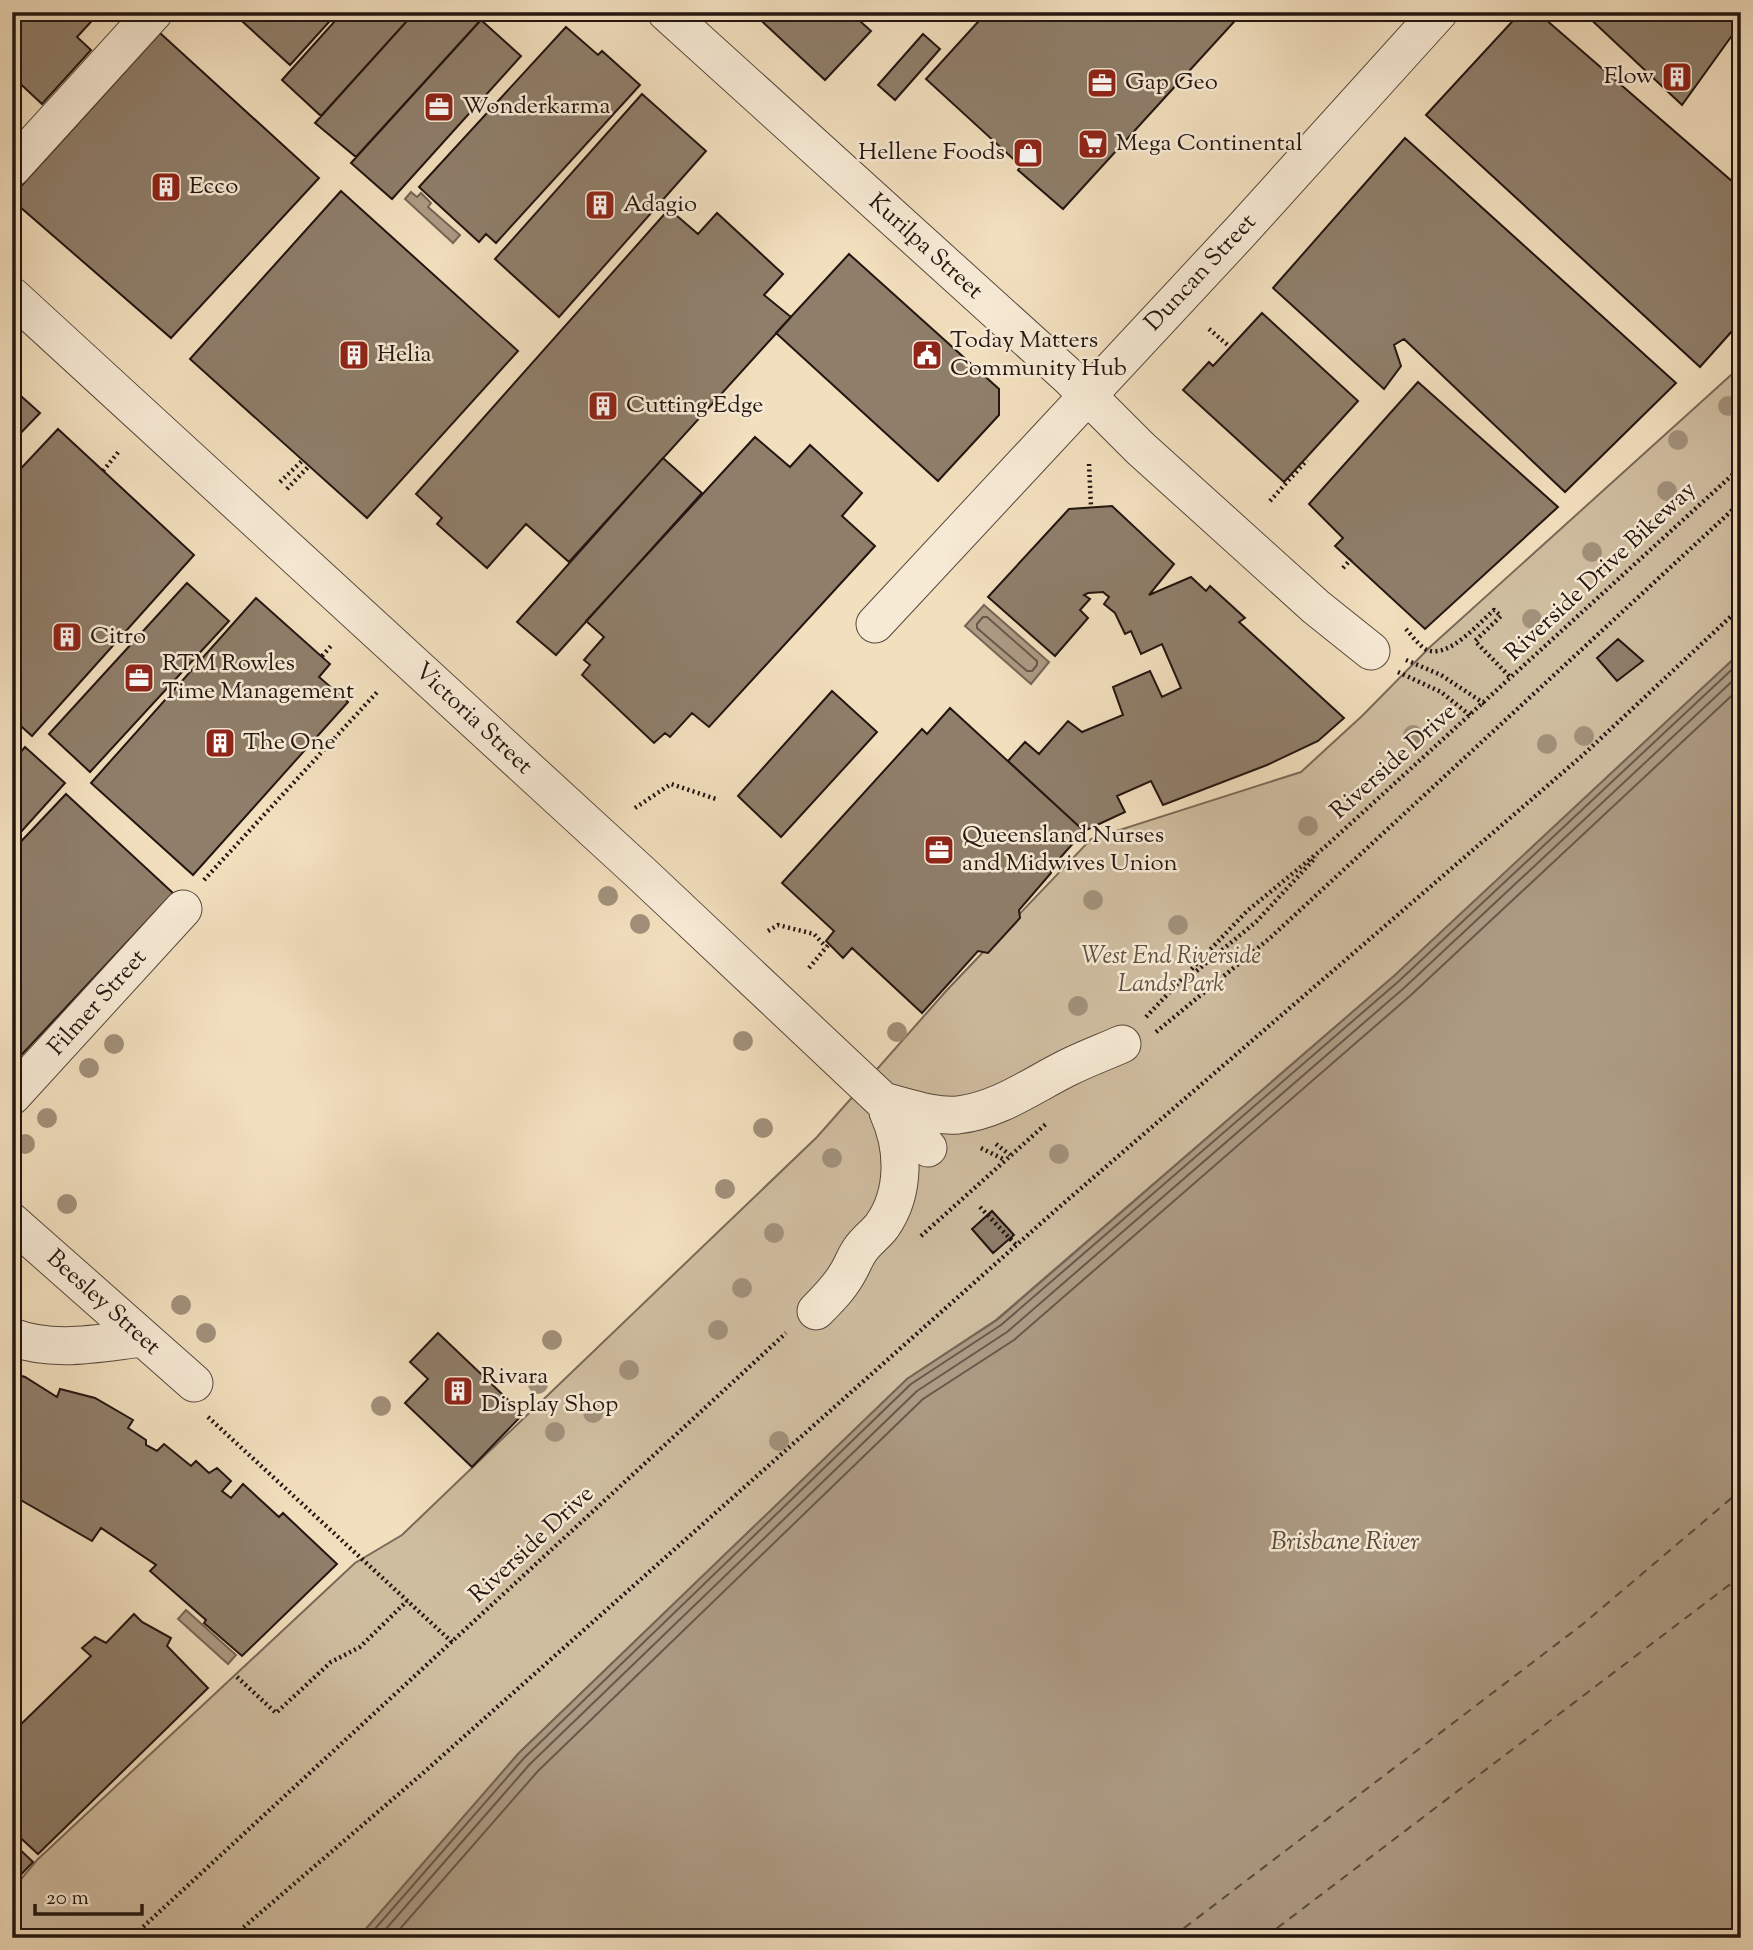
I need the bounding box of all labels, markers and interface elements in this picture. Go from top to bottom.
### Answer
place label: Flow [1604,60,1654,94]
building icon: Flow [1660,60,1694,94]
office icon: Gap Geo [1085,66,1119,100]
place label: Gap Geo [1125,66,1218,100]
office icon: Wonderkarma [422,90,456,124]
place label: Wonderkarma [462,90,611,124]
supermarket icon: Mega Continental [1076,127,1110,161]
place label: Mega Continental [1116,127,1303,161]
place label: Hellene Foods [858,136,1005,170]
shop icon: Hellene Foods [1011,136,1045,170]
building icon: Ecco [149,170,183,204]
place label: Ecco [189,170,238,204]
street label: Kurilpa Street [860,186,990,308]
building icon: Adagio [583,188,617,222]
place label: Adagio [623,188,697,222]
street label: Duncan Street [1137,207,1265,339]
place label: Today Matters Community Hub [950,324,1127,386]
building icon: Helia [337,338,371,372]
place label: Helia [377,338,432,372]
public building icon: Today Matters Community Hub [910,338,944,372]
building icon: Cutting Edge [586,389,620,423]
place label: Cutting Edge [626,389,763,423]
street label: Riverside Drive Bikeway [1498,474,1704,670]
building icon: Citro [50,620,84,654]
place label: Citro [90,620,146,654]
place label: RTM Rowles Time Management [162,647,354,709]
street label: Victoria Street [406,655,540,783]
office icon: RTM Rowles Time Management [122,661,156,695]
street label: Riverside Drive [1323,696,1465,828]
building icon: The One [203,726,237,760]
place label: The One [243,726,336,760]
place label: Queensland Nurses and Midwives Union [962,819,1178,881]
office icon: Queensland Nurses and Midwives Union [922,833,956,867]
park label: West End Riverside Lands Park [1081,940,1261,1002]
street label: Filmer Street [41,942,155,1064]
street label: Beesley Street [38,1242,168,1364]
place label: Rivara Display Shop [481,1360,618,1422]
building icon: Rivara Display Shop [441,1374,475,1408]
street label: Riverside Drive [462,1478,602,1612]
water label: Brisbane River [1271,1524,1419,1561]
scale bar [35,1873,142,1917]
text: 20 m [46,1884,89,1914]

